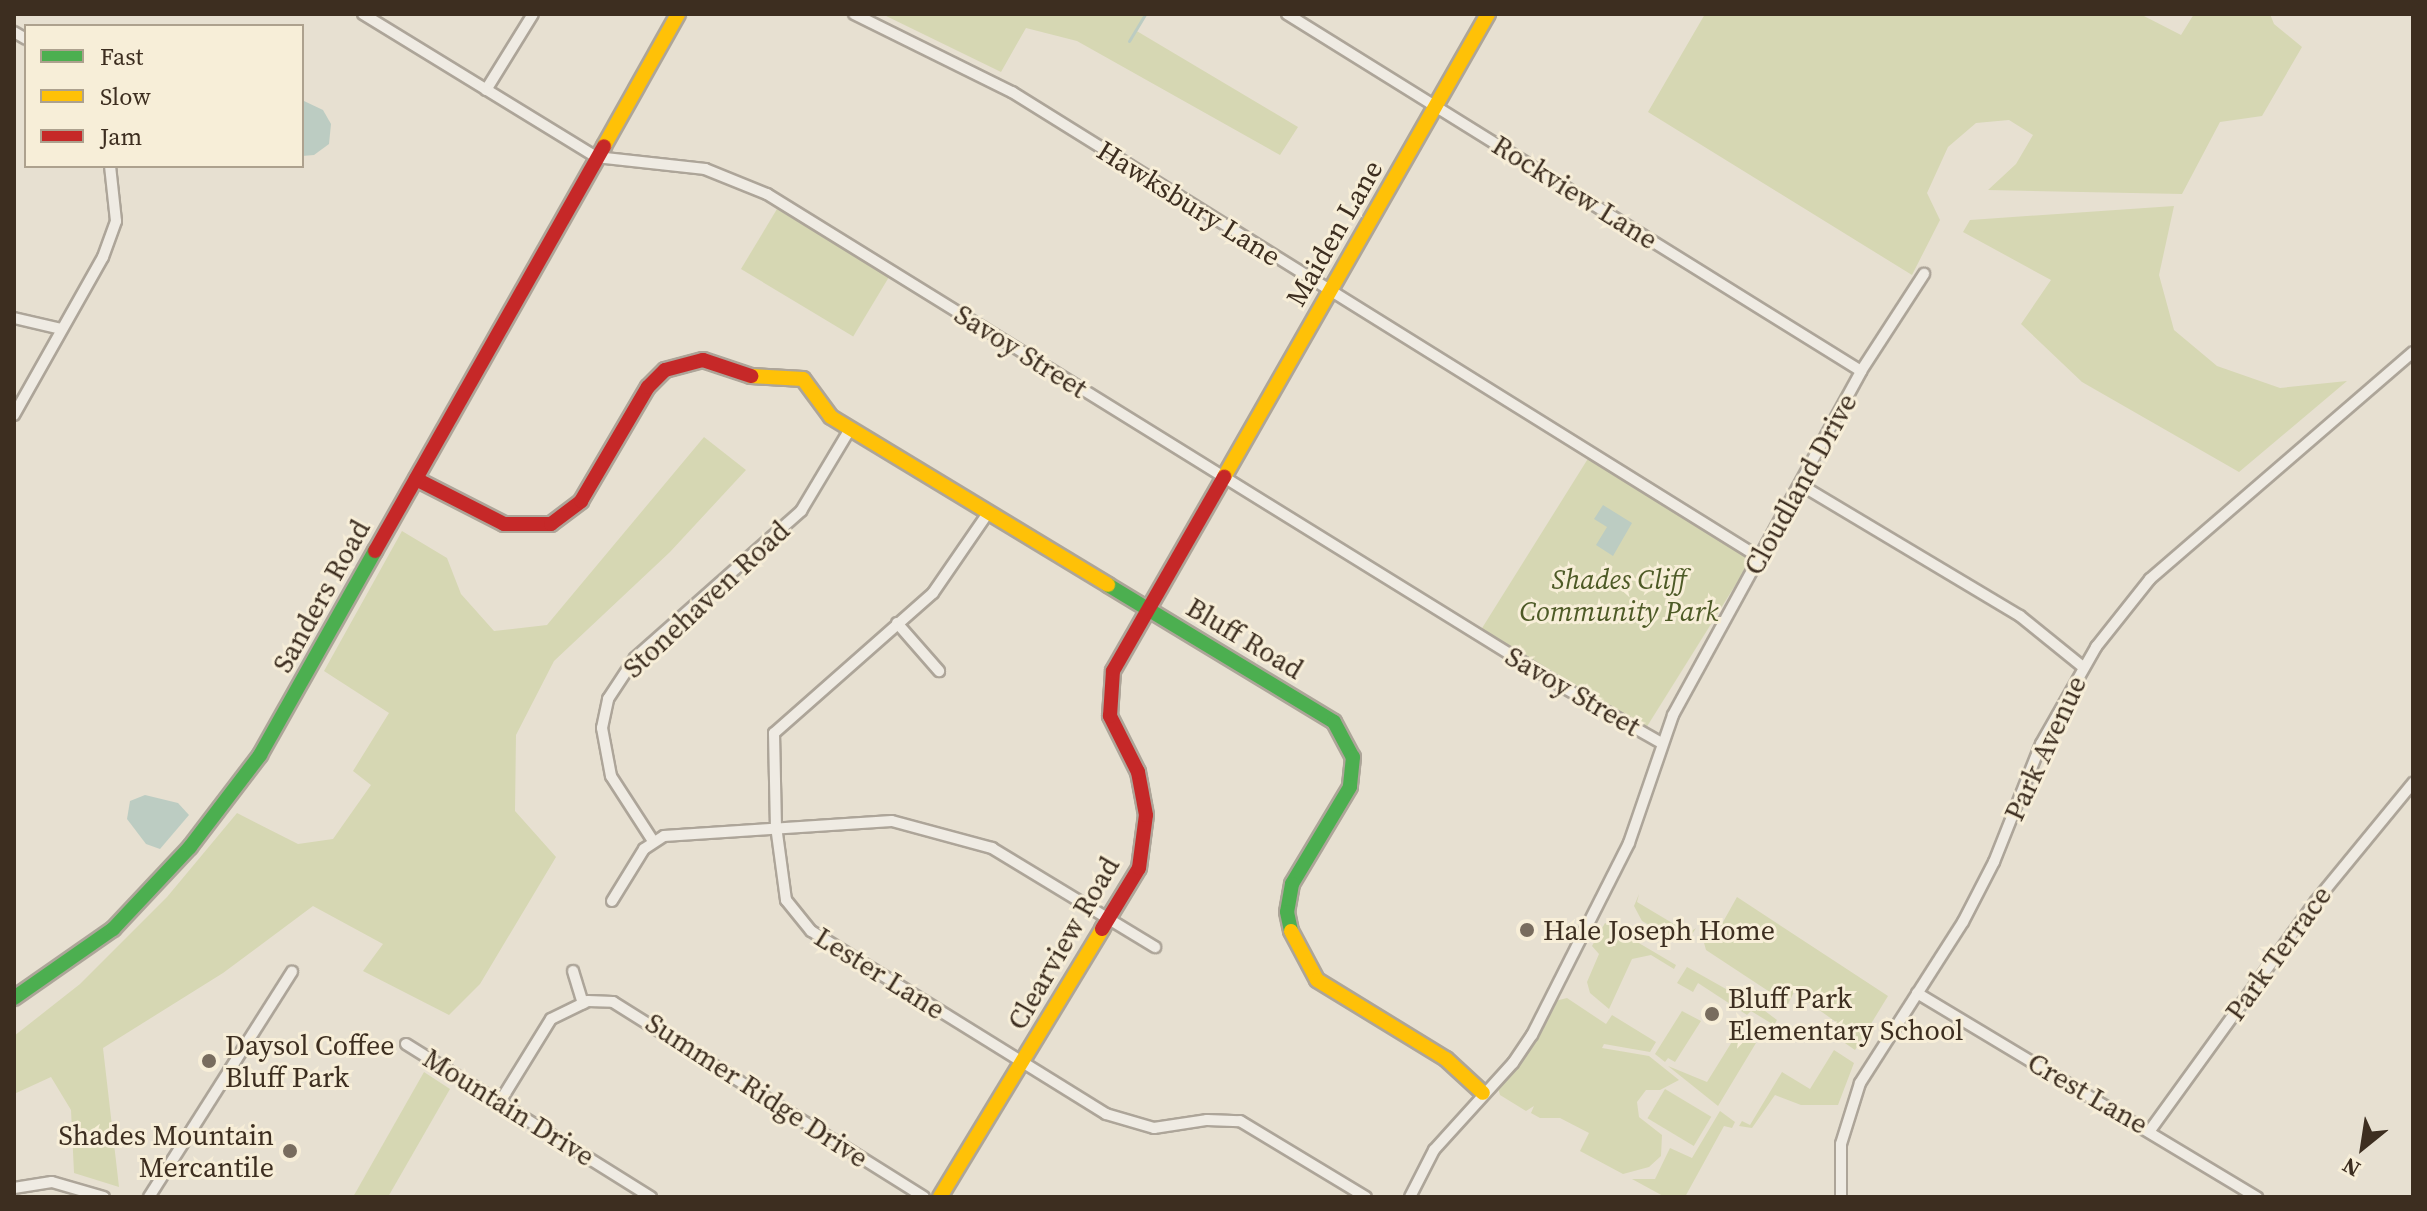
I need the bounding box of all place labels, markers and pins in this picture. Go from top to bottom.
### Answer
place label: Hale Joseph Home [1543,913,1775,947]
marker: Hale Joseph Home [1518,921,1536,939]
place label: Bluff Park Elementary School [1728,981,1963,1047]
marker: Bluff Park Elementary School [1703,1005,1721,1023]
place label: Daysol Coffee Bluff Park [225,1028,395,1094]
marker: Daysol Coffee Bluff Park [200,1052,218,1070]
place label: Shades Mountain Mercantile [58,1118,274,1184]
marker: Shades Mountain Mercantile [281,1142,299,1160]

